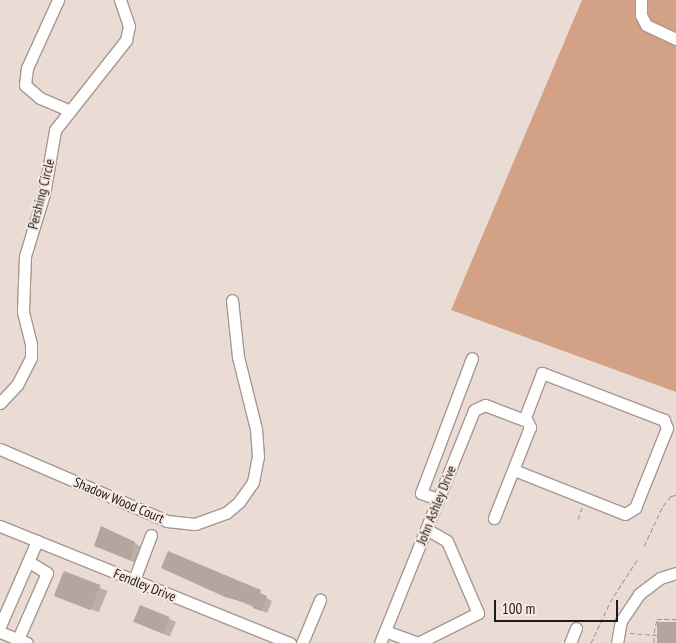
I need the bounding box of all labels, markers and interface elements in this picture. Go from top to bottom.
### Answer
street label: Pershing Circle [24,157,58,231]
street label: John Ashley Drive [412,463,460,547]
street label: Shadow Wood Court [71,473,167,527]
street label: Fendley Drive [111,565,179,605]
scale bar [496,590,620,622]
text: 100 m [502,599,535,618]

